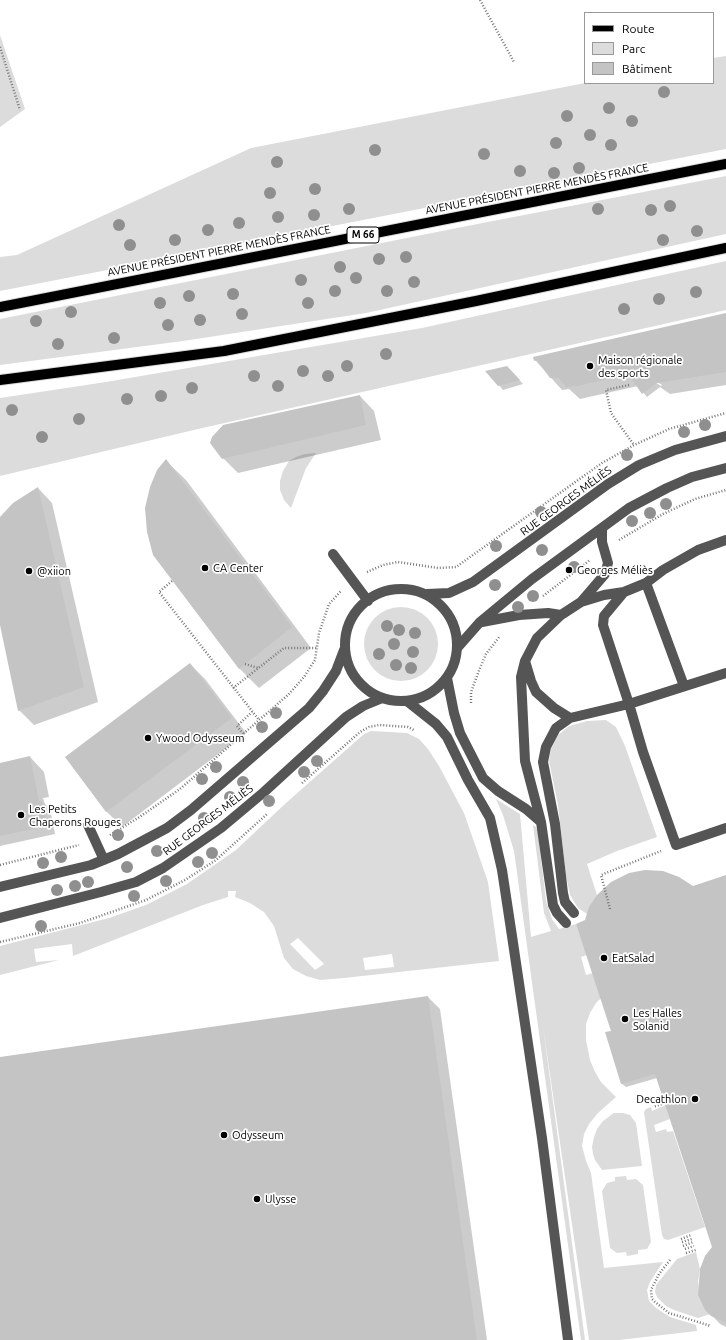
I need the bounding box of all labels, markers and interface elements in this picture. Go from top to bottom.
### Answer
legend [584,12,714,84]
text: Route [622,22,655,35]
text: Parc [622,42,645,55]
text: Bâtiment [622,62,672,75]
street label: AVENUE PRÉSIDENT PIERRE MENDÈS FRANCE [424,161,650,217]
street label: AVENUE PRÉSIDENT PIERRE MENDÈS FRANCE [106,223,332,279]
road number: M 66 [347,227,379,243]
place label: Maison régionale des sports [598,353,682,379]
marker: Maison régionale des sports [585,361,595,371]
street label: RUE GEORGES MÉLIÈS [518,463,614,539]
place label: CA Center [213,561,263,575]
marker: CA Center [200,563,210,573]
place label: Georges Méliès [577,563,653,577]
place label: @xiion [37,564,71,578]
marker: Georges Méliès [564,565,574,575]
marker: @xiion [24,566,34,576]
place label: Ywood Odysseum [156,731,244,745]
marker: Ywood Odysseum [143,733,153,743]
street label: RUE GEORGES MÉLIÈS [160,782,256,858]
place label: Les Petits Chaperons Rouges [29,802,121,828]
marker: Les Petits Chaperons Rouges [16,810,26,820]
place label: EatSalad [612,951,655,965]
marker: EatSalad [599,953,609,963]
place label: Les Halles Solanid [633,1006,682,1032]
marker: Les Halles Solanid [620,1014,630,1024]
place label: Decathlon [636,1092,687,1106]
marker: Decathlon [690,1094,700,1104]
place label: Odysseum [232,1128,284,1142]
marker: Odysseum [219,1130,229,1140]
place label: Ulysse [265,1192,296,1206]
marker: Ulysse [252,1194,262,1204]

